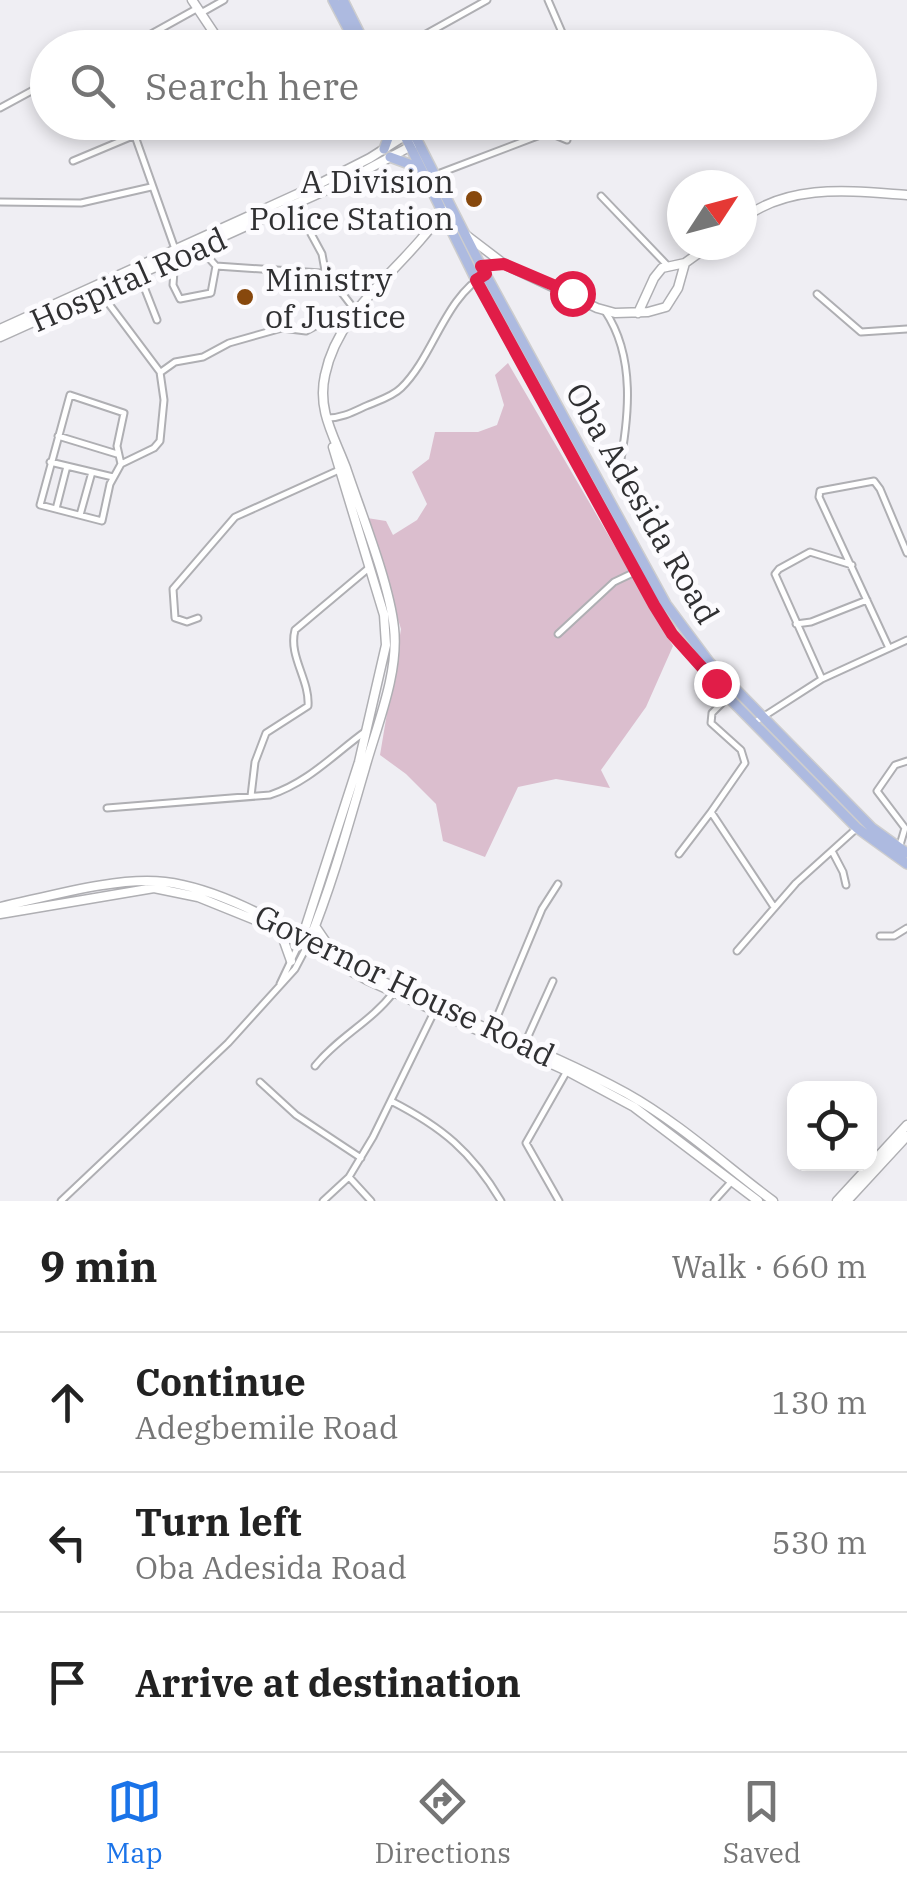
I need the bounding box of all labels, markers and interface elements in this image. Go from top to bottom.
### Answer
search box [30,30,877,140]
icon: search [65,58,120,113]
text: Search here [145,61,359,110]
place label: A Division Police Station [249,160,454,239]
north arrow [667,170,757,260]
marker: A Division Police Station [463,188,485,210]
street label: Hospital Road [23,217,233,341]
place label: Ministry of Justice [265,258,406,337]
route start [550,271,596,317]
marker: Ministry of Justice [234,286,256,308]
street label: Oba Adesida Road [557,375,729,631]
route end [694,661,740,707]
street label: Governor House Road [248,894,562,1076]
map controls [787,1081,877,1171]
button: locate [787,1081,877,1171]
text: 9 min [40,1239,158,1294]
text: Walk · 660 m [671,1245,867,1287]
text: Continue [135,1357,306,1406]
icon: ahead [40,1375,95,1430]
text: 130 m [771,1381,867,1423]
text: Adegbemile Road [135,1406,399,1448]
text: Turn left [135,1497,302,1546]
icon: left [40,1515,95,1570]
text: 530 m [771,1521,867,1563]
text: Oba Adesida Road [135,1546,407,1588]
icon: arrive [40,1655,95,1710]
text: Arrive at destination [135,1658,521,1707]
tab: Map [106,1774,163,1871]
tab: Directions [374,1774,511,1871]
tab: Saved [723,1774,801,1871]

